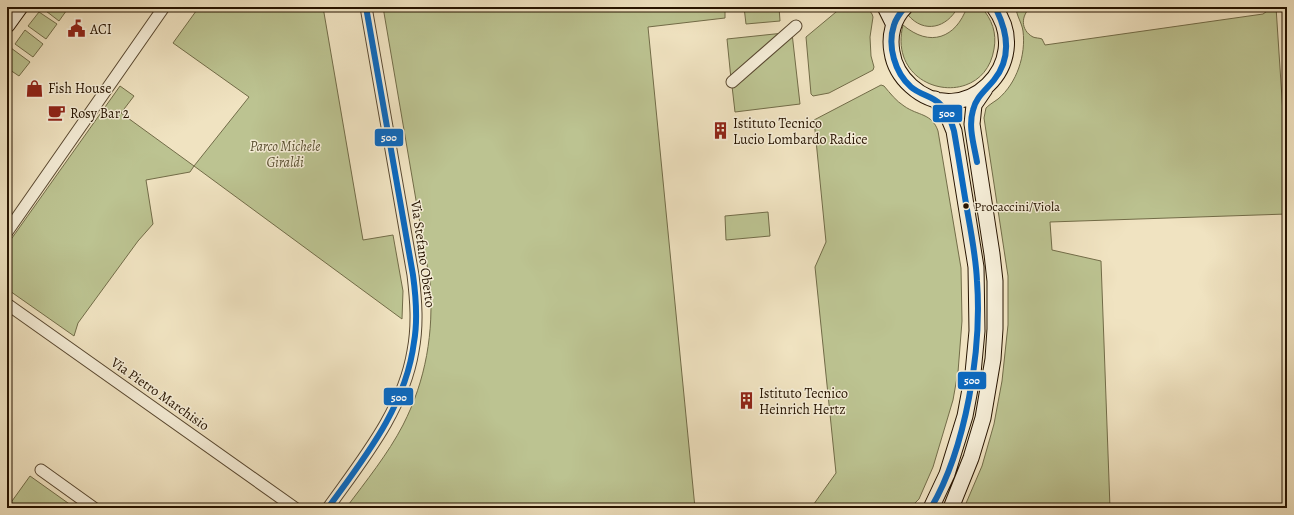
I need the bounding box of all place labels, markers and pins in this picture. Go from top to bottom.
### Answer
public building icon: ACI [67,19,87,39]
place label: ACI [89,20,112,39]
shop icon: Fish House [25,78,45,98]
place label: Fish House [48,79,111,98]
cafe icon: Rosy Bar 2 [47,103,67,123]
place label: Rosy Bar 2 [70,104,130,123]
place label: Istituto Tecnico Lucio Lombardo Radice [733,114,867,149]
building icon: Istituto Tecnico Lucio Lombardo Radice [710,121,730,141]
place label: Procaccini/Viola [974,198,1060,215]
marker: Procaccini/Viola [961,201,971,211]
place label: Istituto Tecnico Heinrich Hertz [759,384,848,419]
building icon: Istituto Tecnico Heinrich Hertz [736,391,756,411]

